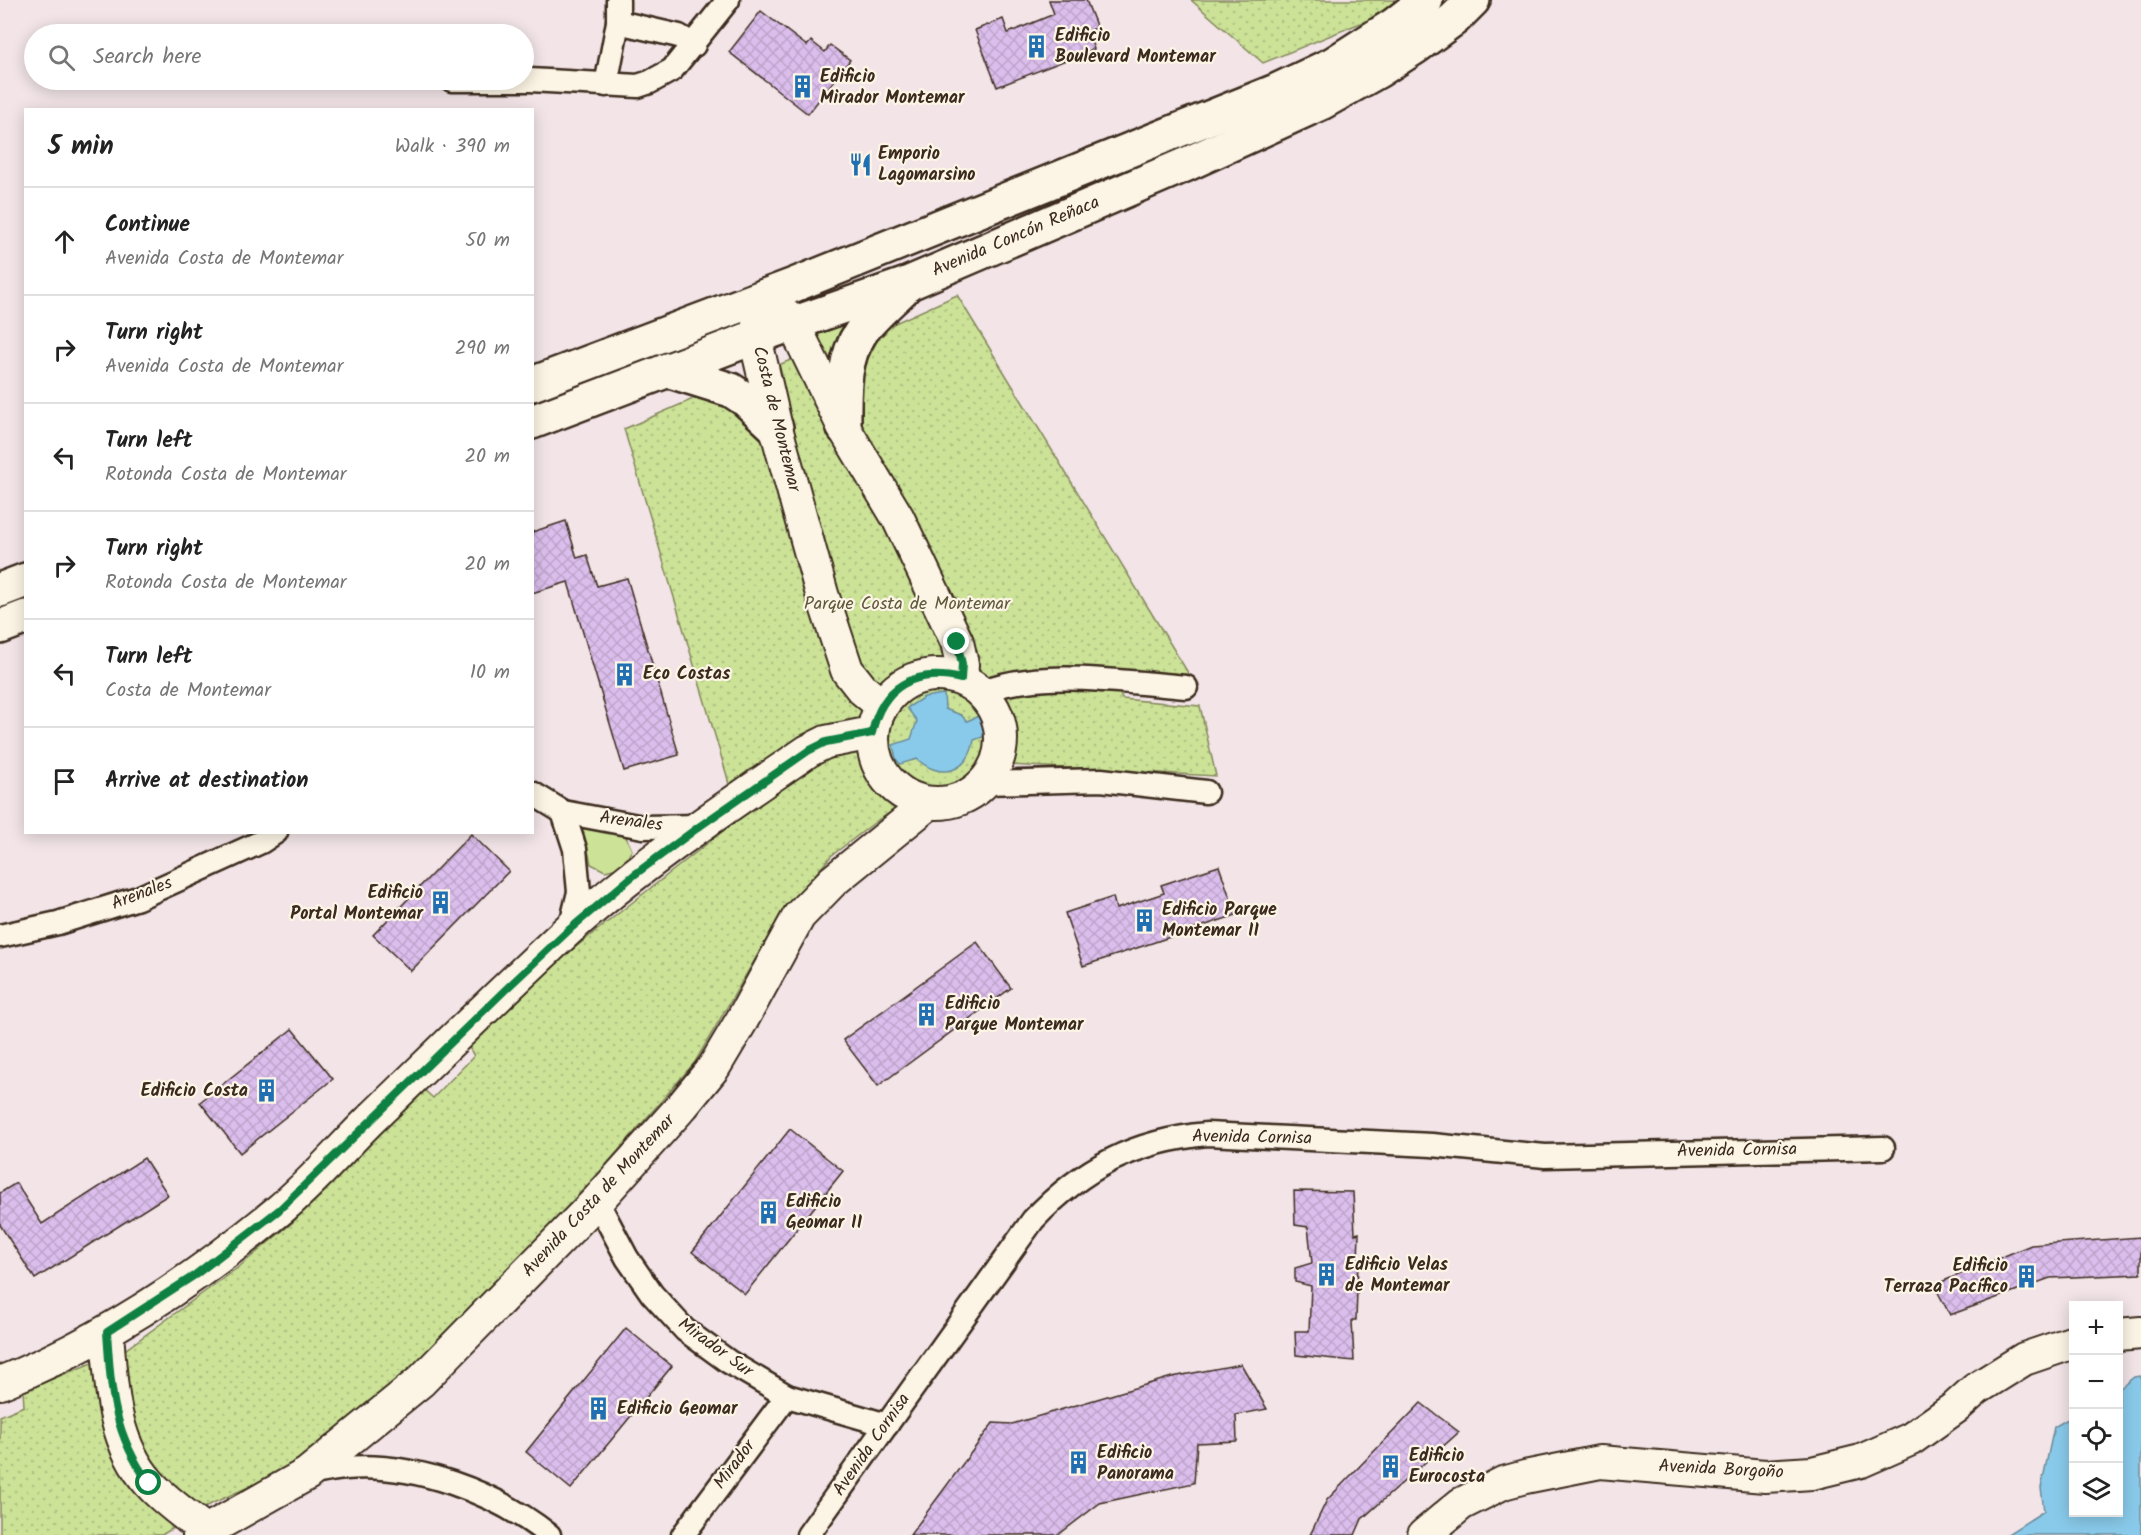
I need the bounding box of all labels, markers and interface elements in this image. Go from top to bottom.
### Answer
place label: Edificio Boulevard Montemar [1055,22,1217,72]
search box [24,24,534,90]
building icon: Edificio Boulevard Montemar [1024,33,1050,59]
text: Search here [93,40,201,75]
icon: search [45,41,78,74]
place label: Edificio Mirador Montemar [820,63,966,113]
building icon: Edificio Mirador Montemar [789,74,815,100]
text: 5 min [48,126,114,168]
text: Walk · 390 m [395,131,510,163]
place label: Emporio Lagomarsino [878,140,976,190]
restaurant icon: Emporio Lagomarsino [847,151,873,177]
street label: Avenida Concón Reñaca [928,189,1104,285]
text: Continue [105,208,190,243]
icon: ahead [48,225,81,258]
text: 50 m [465,225,510,257]
text: Avenida Costa de Montemar [105,243,343,275]
text: Turn right [105,316,203,351]
icon: right [48,333,81,366]
text: 290 m [455,333,510,365]
street label: Costa de Montemar [744,343,808,496]
text: Avenida Costa de Montemar [105,351,343,383]
text: Turn left [105,424,192,459]
icon: left [48,441,81,474]
text: 20 m [464,441,510,473]
text: Rotonda Costa de Montemar [105,459,346,491]
text: Turn right [105,532,203,567]
icon: right [48,549,81,582]
text: 20 m [464,549,510,581]
text: Rotonda Costa de Montemar [105,567,346,599]
park label: Parque Costa de Montemar [804,590,1011,619]
route end [943,628,969,654]
text: Turn left [105,640,192,675]
icon: left [48,657,81,690]
text: 10 m [470,657,510,689]
place label: Eco Costas [643,660,731,689]
building icon: Eco Costas [612,661,638,687]
text: Costa de Montemar [105,675,271,707]
text: Arrive at destination [105,764,308,799]
icon: arrive [48,765,81,798]
street label: Arenales [598,804,664,840]
street label: Arenales [107,869,177,919]
place label: Edificio Portal Montemar [290,879,424,929]
building icon: Edificio Portal Montemar [428,890,454,916]
place label: Edificio Parque Montemar II [1162,896,1277,946]
building icon: Edificio Parque Montemar II [1131,907,1157,933]
place label: Edificio Parque Montemar [945,990,1085,1040]
building icon: Edificio Parque Montemar [914,1001,940,1027]
place label: Edificio Costa [141,1077,248,1106]
building icon: Edificio Costa [253,1078,279,1104]
street label: Avenida Costa de Montemar [515,1107,683,1284]
street label: Avenida Cornisa [1192,1122,1312,1154]
street label: Avenida Cornisa [1677,1135,1797,1167]
place label: Edificio Geomar II [786,1188,863,1238]
building icon: Edificio Geomar II [755,1199,781,1225]
place label: Edificio Velas de Montemar [1345,1251,1451,1301]
place label: Edificio Terraza Pacífico [1884,1252,2008,1302]
building icon: Edificio Velas de Montemar [1314,1262,1340,1288]
building icon: Edificio Terraza Pacífico [2013,1263,2039,1289]
map controls [2069,1301,2123,1517]
button: + [2069,1301,2123,1355]
street label: Mirador Sur [671,1311,760,1386]
button: − [2069,1355,2123,1409]
street label: Avenida Cornisa [826,1388,918,1502]
place label: Edificio Geomar [617,1395,739,1424]
building icon: Edificio Geomar [586,1396,612,1422]
button: locate [2069,1409,2123,1463]
street label: Mirador [707,1433,764,1496]
place label: Edificio Panorama [1097,1439,1174,1489]
place label: Edificio Eurocosta [1409,1442,1485,1492]
building icon: Edificio Panorama [1066,1450,1092,1476]
street label: Avenida Borgoño [1658,1452,1784,1488]
building icon: Edificio Eurocosta [1378,1453,1404,1479]
button: layers [2069,1463,2123,1517]
route start [135,1469,161,1495]

